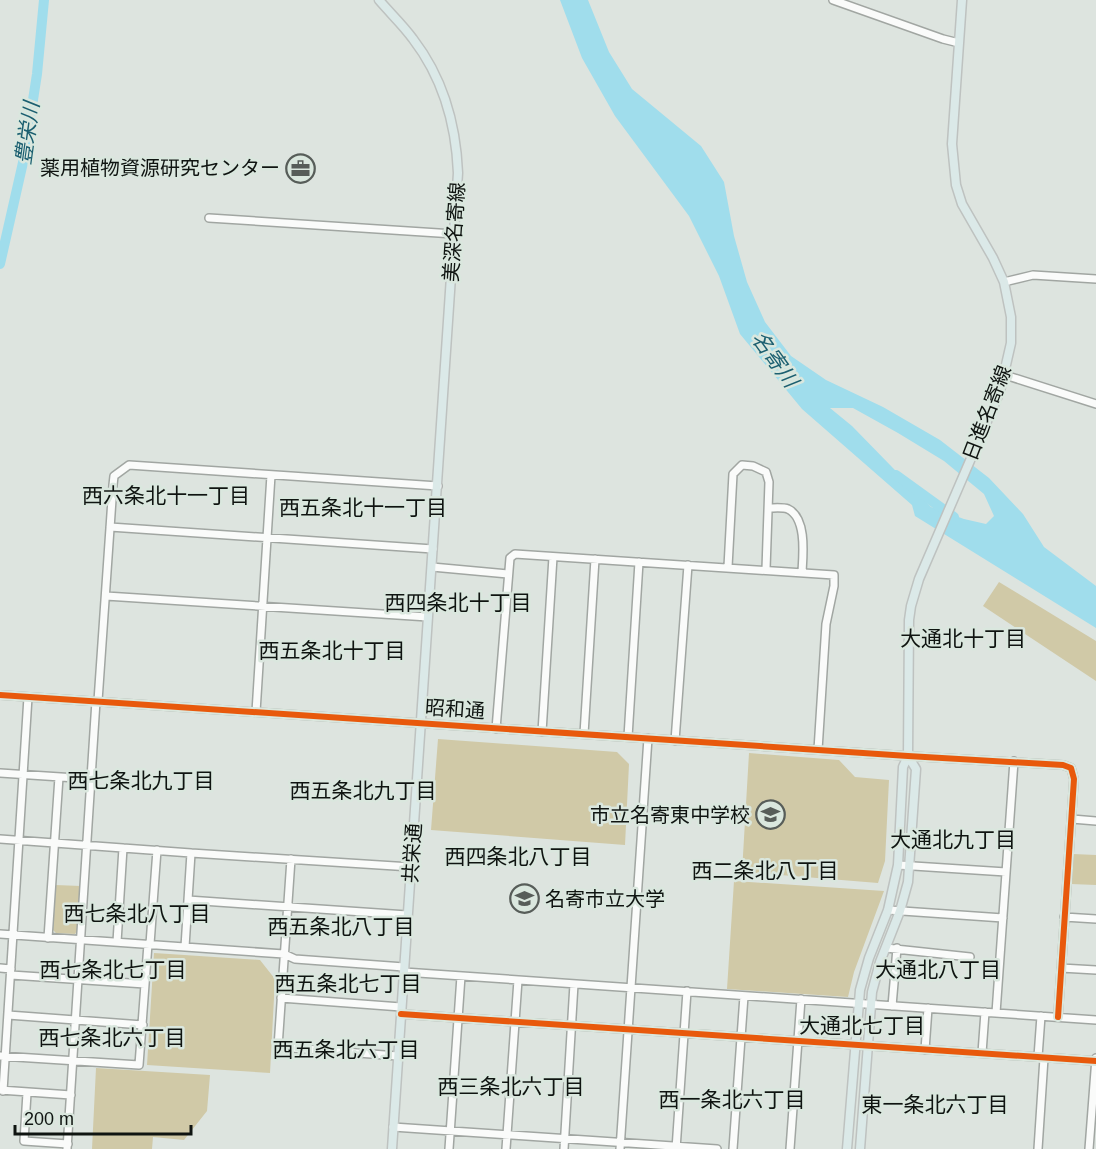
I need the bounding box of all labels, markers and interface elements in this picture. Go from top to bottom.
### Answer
water label: 豊栄川 [11,98,43,166]
office icon: 薬用植物資源研究センター [285,152,317,184]
place label: 薬用植物資源研究センター [40,157,280,179]
street label: 美深名寄線 [440,181,468,283]
water label: 名寄川 [747,327,804,393]
street label: 日進名寄線 [959,362,1015,464]
district label: 西六条北十一丁目 [82,484,250,507]
district label: 西五条北十一丁目 [279,496,447,519]
district label: 西四条北十丁目 [385,591,532,614]
district label: 大通北十丁目 [900,627,1026,650]
district label: 西五条北十丁目 [259,639,406,662]
street label: 昭和通 [424,696,486,722]
district label: 西七条北九丁目 [68,769,215,792]
district label: 西五条北九丁目 [290,779,437,802]
school or university icon: 市立名寄東中学校 [755,799,787,831]
place label: 市立名寄東中学校 [590,804,750,826]
street label: 共栄通 [399,822,425,884]
district label: 大通北九丁目 [890,828,1016,851]
district label: 西四条北八丁目 [445,845,592,868]
district label: 西二条北八丁目 [692,859,839,882]
school or university icon: 名寄市立大学 [508,883,540,915]
place label: 名寄市立大学 [545,888,665,910]
district label: 西七条北八丁目 [64,902,211,925]
district label: 西五条北八丁目 [268,915,415,938]
district label: 西七条北七丁目 [40,958,187,981]
district label: 大通北八丁目 [875,958,1001,981]
district label: 西五条北七丁目 [275,972,422,995]
district label: 大通北七丁目 [799,1014,925,1037]
district label: 西七条北六丁目 [39,1026,186,1049]
district label: 西五条北六丁目 [273,1038,420,1061]
district label: 西三条北六丁目 [438,1075,585,1098]
district label: 西一条北六丁目 [659,1088,806,1111]
district label: 東一条北六丁目 [862,1093,1009,1116]
scale bar [15,1098,190,1136]
text: 200 m [24,1109,74,1129]

